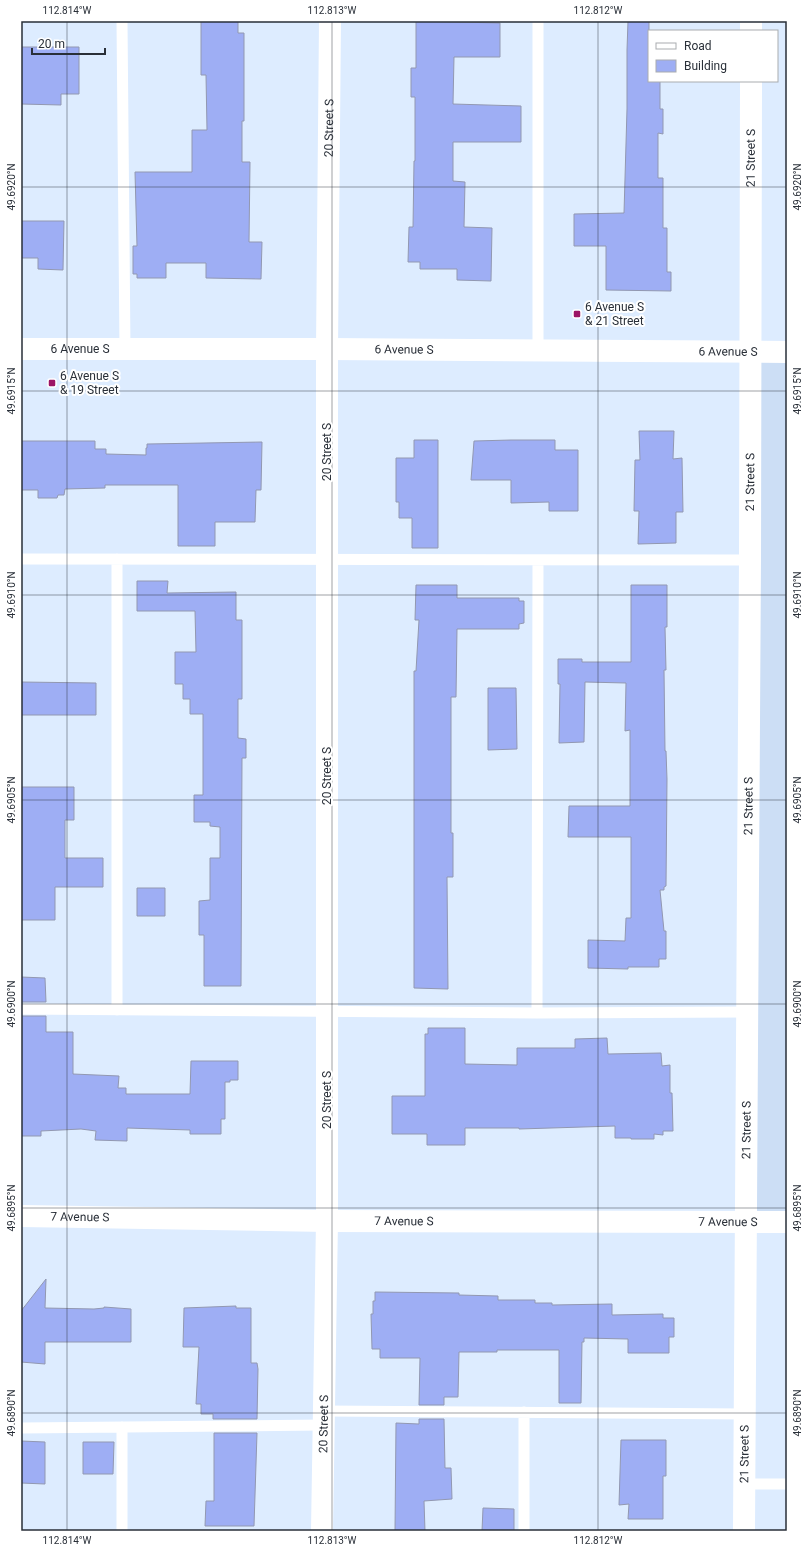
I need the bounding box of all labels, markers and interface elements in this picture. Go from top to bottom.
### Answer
text: 112.814°W [43,5,92,16]
text: 112.813°W [308,5,357,16]
text: 112.812°W [574,5,623,16]
scale bar [32,30,105,56]
legend [648,30,778,82]
text: 20 m [38,37,65,51]
text: Road [684,39,712,53]
text: Building [684,59,727,73]
street label: 20 Street S [322,99,336,157]
street label: 21 Street S [744,129,758,187]
text: 49.6920°N [6,163,17,211]
text: 49.6920°N [792,163,803,211]
place label: 6 Avenue S & 21 Street [585,300,644,328]
marker: 6 Avenue S & 21 Street [572,309,582,319]
street label: 6 Avenue S [50,342,110,356]
street label: 6 Avenue S [374,342,434,357]
street label: 6 Avenue S [698,344,758,359]
text: 49.6915°N [6,367,17,415]
text: 49.6915°N [792,367,803,415]
place label: 6 Avenue S & 19 Street [60,369,119,397]
marker: 6 Avenue S & 19 Street [47,378,57,388]
street label: 20 Street S [320,423,334,481]
street label: 21 Street S [743,453,757,511]
text: 49.6910°N [6,571,17,619]
text: 49.6910°N [792,571,803,619]
street label: 20 Street S [320,747,334,805]
text: 49.6905°N [6,776,17,824]
text: 49.6905°N [792,776,803,824]
street label: 21 Street S [741,777,756,835]
text: 49.6900°N [6,980,17,1028]
text: 49.6900°N [792,980,803,1028]
street label: 20 Street S [320,1071,334,1129]
street label: 21 Street S [739,1101,754,1159]
text: 49.6895°N [6,1184,17,1232]
text: 49.6895°N [792,1184,803,1232]
street label: 7 Avenue S [50,1209,110,1224]
street label: 7 Avenue S [374,1214,434,1228]
street label: 7 Avenue S [698,1215,758,1229]
text: 49.6890°N [6,1389,17,1437]
text: 49.6890°N [792,1389,803,1437]
street label: 20 Street S [316,1395,331,1453]
street label: 21 Street S [737,1425,752,1483]
text: 112.814°W [43,1535,92,1546]
text: 112.813°W [308,1535,357,1546]
text: 112.812°W [574,1535,623,1546]

